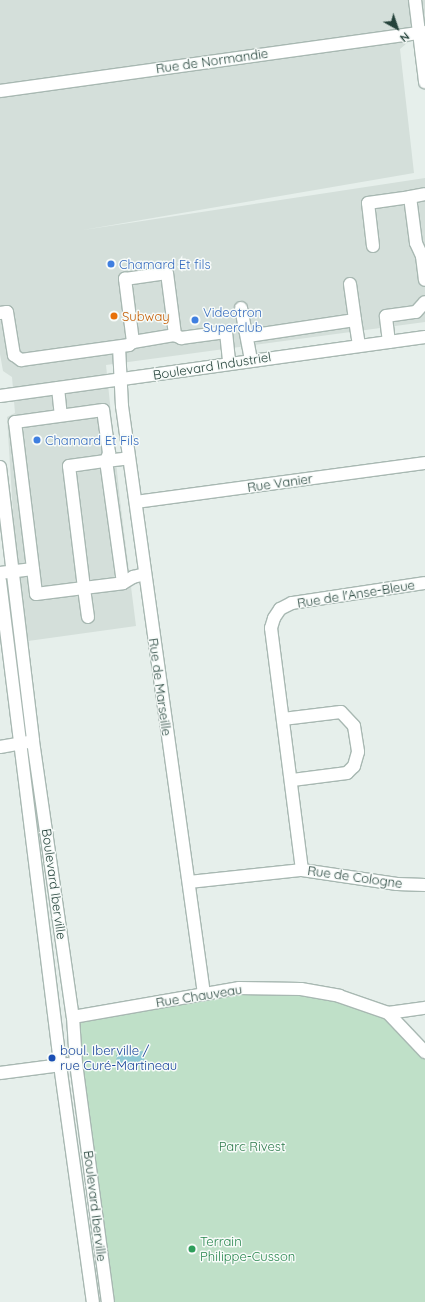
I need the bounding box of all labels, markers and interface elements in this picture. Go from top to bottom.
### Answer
north arrow [377,8,417,48]
text: N [397,29,412,45]
street label: Rue de Normandie [155,45,269,77]
place label: Chamard Et fils [119,256,211,272]
marker: Chamard Et fils [106,259,116,269]
place label: Videotron Superclub [203,305,263,336]
place label: Subway [122,308,170,324]
marker: Subway [109,311,119,321]
marker: Videotron Superclub [190,315,200,325]
street label: Boulevard Industriel [152,349,272,383]
place label: Chamard Et Fils [45,432,139,448]
marker: Chamard Et Fils [32,435,42,445]
street label: Rue Vanier [246,471,314,495]
street label: Rue de l'Anse-Bleue [296,577,416,611]
street label: Rue de Marseille [145,637,175,737]
street label: Boulevard Iberville [39,828,69,940]
street label: Rue de Cologne [307,863,403,891]
street label: Rue Chauveau [155,981,243,1011]
place label: boul. Iberville / rue Curé-Martineau [60,1043,177,1074]
marker: boul. Iberville / rue Curé-Martineau [47,1053,57,1063]
park label: Parc Rivest [219,1138,285,1154]
street label: Boulevard Iberville [80,1150,110,1262]
place label: Terrain Philippe-Cusson [200,1234,295,1265]
marker: Terrain Philippe-Cusson [187,1244,197,1254]

